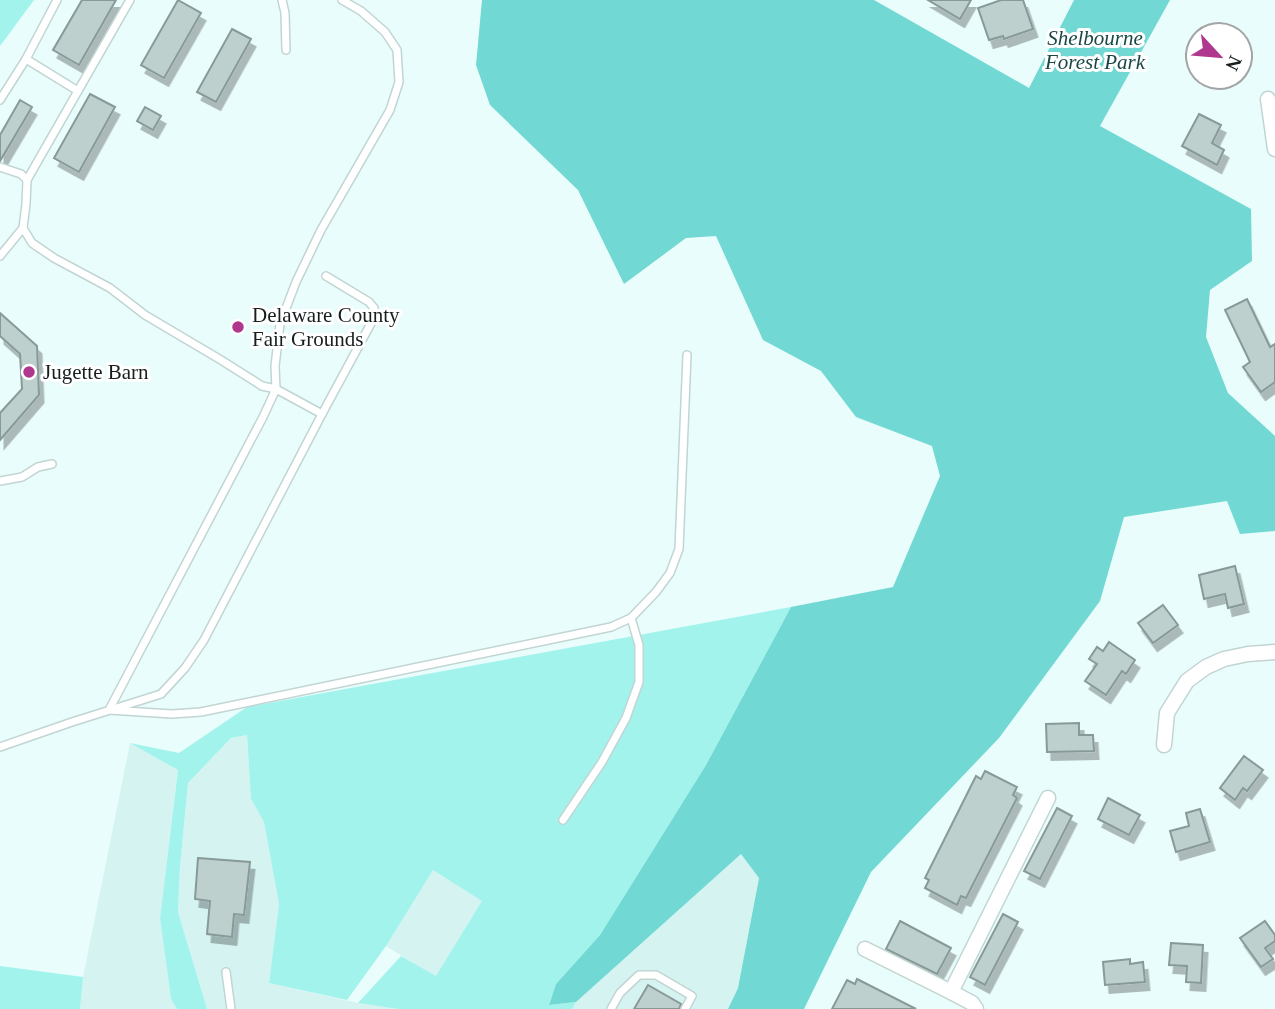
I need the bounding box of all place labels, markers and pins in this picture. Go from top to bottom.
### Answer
place label: Delaware County Fair Grounds [252,303,400,351]
marker: Delaware County Fair Grounds [230,319,246,335]
place label: Jugette Barn [43,360,149,384]
marker: Jugette Barn [21,364,37,380]

